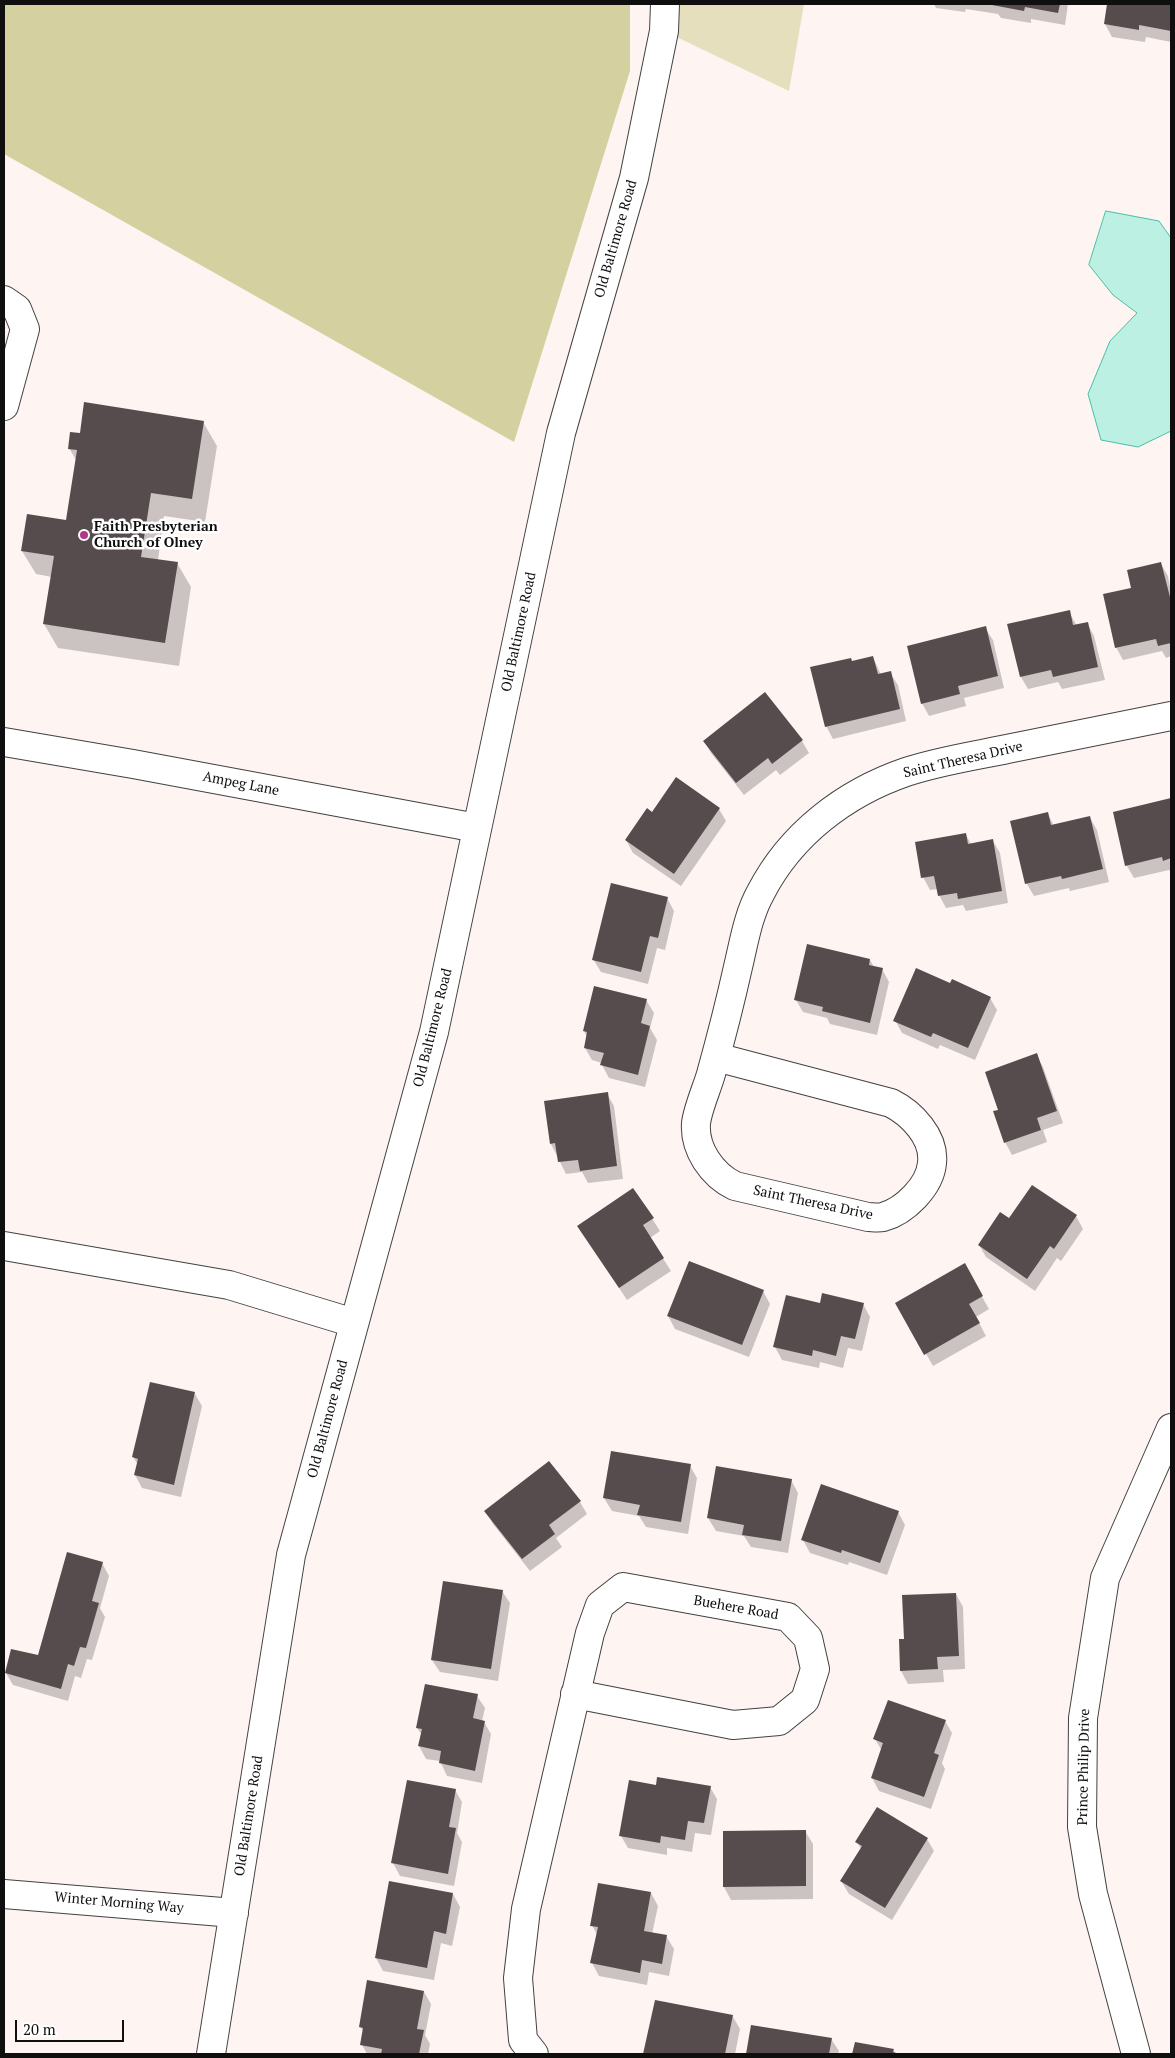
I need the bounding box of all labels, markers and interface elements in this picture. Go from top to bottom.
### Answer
street label: Old Baltimore Road [591,178,641,300]
place label: Faith Presbyterian Church of Olney [94,519,218,552]
marker: Faith Presbyterian Church of Olney [78,529,90,541]
street label: Old Baltimore Road [498,571,540,693]
street label: Saint Theresa Drive [902,738,1024,782]
street label: Ampeg Lane [201,768,281,800]
street label: Old Baltimore Road [410,967,456,1089]
street label: Saint Theresa Drive [752,1182,874,1224]
street label: Old Baltimore Road [304,1358,352,1480]
street label: Buehere Road [692,1592,780,1624]
street label: Prince Philip Drive [1075,1708,1093,1826]
street label: Old Baltimore Road [231,1754,267,1878]
street label: Winter Morning Way [54,1889,184,1917]
scale bar [18,2010,126,2042]
text: 20 m [23,2019,56,2039]

